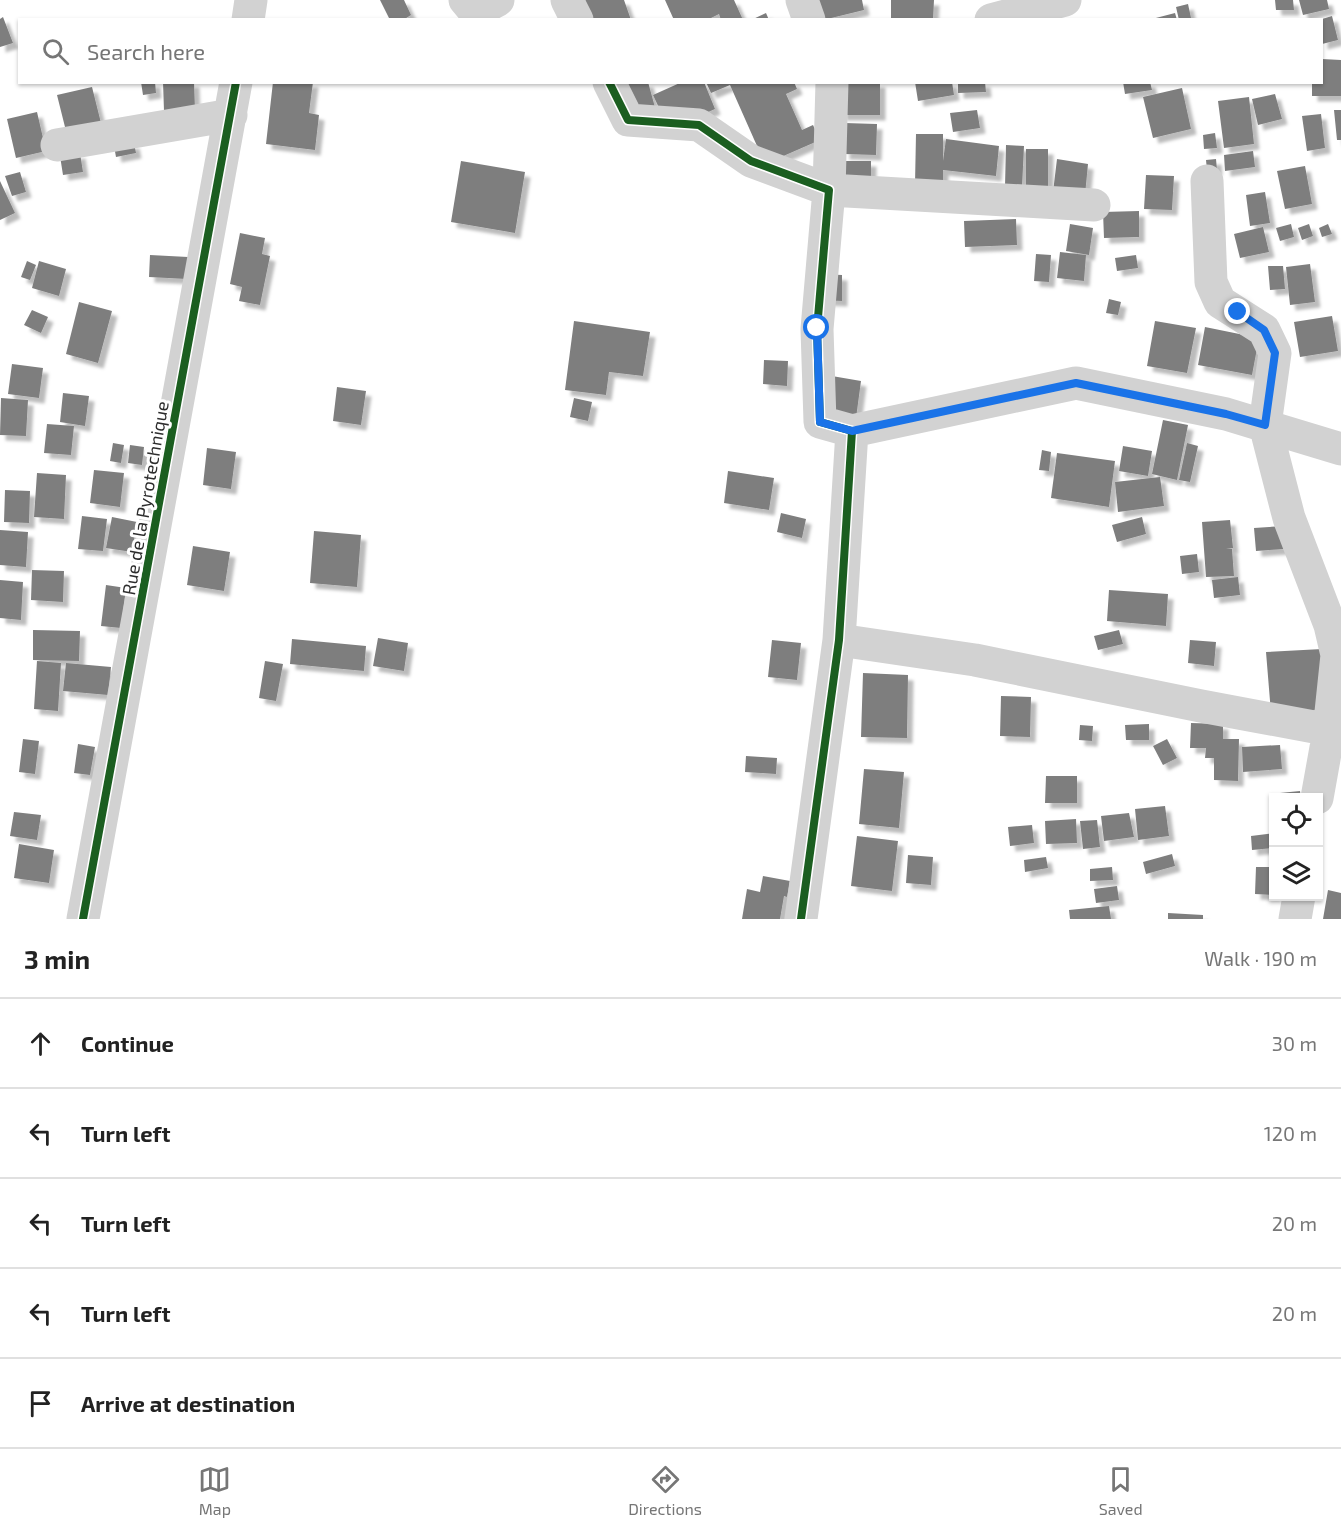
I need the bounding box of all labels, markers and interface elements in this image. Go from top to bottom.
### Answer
search box [18,18,1323,84]
icon: search [39,35,72,68]
text: Search here [87,38,205,64]
route end [1224,298,1250,324]
route start [803,314,829,340]
street label: Rue de la Pyrotechnique [117,399,173,597]
map controls [1269,793,1323,901]
button: locate [1269,793,1323,847]
button: layers [1269,847,1323,901]
text: 3 min [24,943,90,974]
text: Walk · 190 m [1204,946,1317,970]
icon: ahead [24,1027,57,1060]
text: Continue [81,1030,174,1056]
text: 30 m [1272,1031,1317,1055]
icon: left [24,1117,57,1150]
text: Turn left [81,1120,170,1146]
text: 120 m [1264,1121,1317,1145]
icon: left [24,1207,57,1240]
text: Turn left [81,1210,170,1236]
text: 20 m [1272,1211,1317,1235]
icon: left [24,1297,57,1330]
text: Turn left [81,1300,170,1326]
text: 20 m [1272,1301,1317,1325]
icon: arrive [24,1387,57,1420]
text: Arrive at destination [81,1390,295,1416]
tab: Map [198,1463,231,1518]
tab: Directions [628,1463,702,1518]
tab: Saved [1099,1463,1143,1518]

